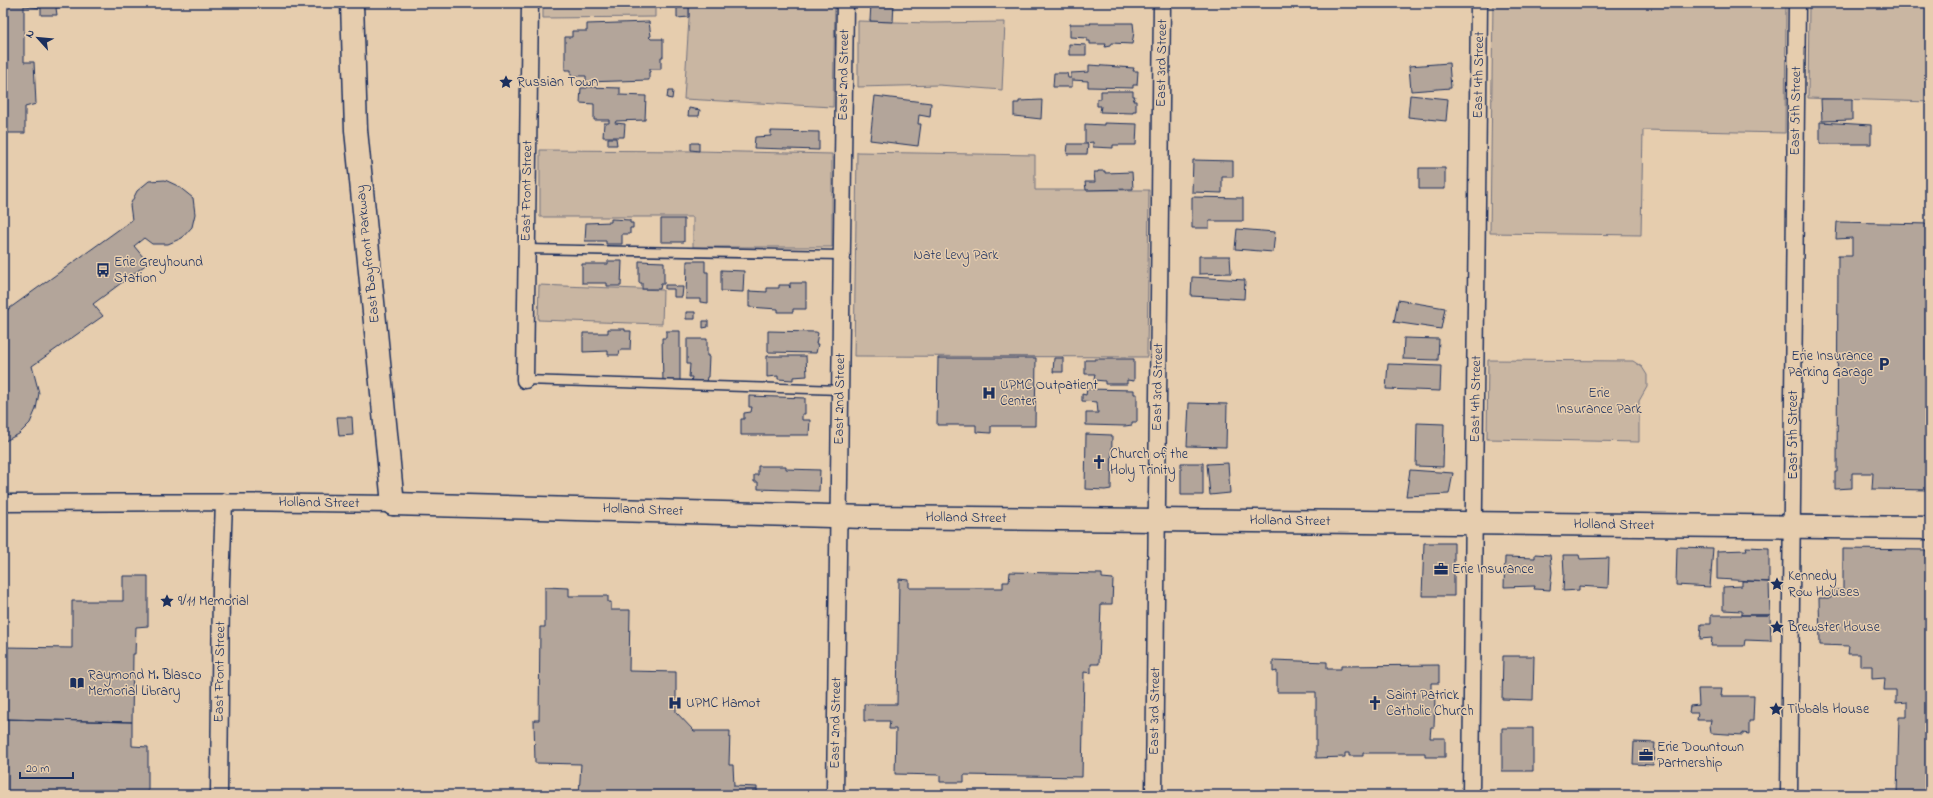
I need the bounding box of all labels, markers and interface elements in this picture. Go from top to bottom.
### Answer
north arrow [18,18,58,58]
street label: East 3rd Street [1151,18,1173,107]
text: N [21,27,39,41]
street label: East 2nd Street [833,29,855,121]
street label: East 4th Street [1468,31,1490,119]
street label: East 5th Street [1785,66,1807,156]
place label: Russian Town [517,72,598,93]
place icon: Russian Town [498,74,514,90]
street label: East Front Street [516,140,538,242]
street label: East Bayfront Parkway [350,184,387,324]
park label: Nate Levy Park [914,245,999,267]
place label: Erie Greyhound Station [114,252,203,289]
bus stop icon: Erie Greyhound Station [95,262,111,278]
street label: East 3rd Street [1147,342,1169,431]
place label: Erie Insurance Parking Garage [1788,346,1874,384]
street label: East 2nd Street [829,353,851,445]
street label: East 4th Street [1465,355,1487,443]
parking icon: Erie Insurance Parking Garage [1876,356,1892,372]
place label: UPMC Outpatient Center [1000,375,1098,412]
park label: Erie Insurance Park [1556,383,1643,420]
hospital icon: UPMC Outpatient Center [981,385,997,401]
street label: East 5th Street [1783,390,1804,480]
place label: Church of the Holy Trinity [1110,444,1189,482]
church icon: Church of the Holy Trinity [1091,454,1107,470]
street label: Holland Street [278,492,360,514]
street label: Holland Street [602,498,684,522]
street label: Holland Street [925,507,1007,529]
street label: Holland Street [1249,510,1331,532]
street label: Holland Street [1573,514,1655,536]
place label: Erie Insurance [1452,559,1534,580]
office icon: Erie Insurance [1433,561,1449,577]
place label: Kennedy Row Houses [1788,566,1860,603]
place icon: Kennedy Row Houses [1769,576,1785,592]
place label: 9/11 Memorial [178,591,249,612]
place icon: 9/11 Memorial [159,593,175,609]
place label: Brewster House [1787,617,1881,638]
place icon: Brewster House [1769,619,1785,635]
street label: East Front Street [209,621,231,723]
place label: Raymond M. Blasco Memorial Library [88,665,201,703]
street label: East 3rd Street [1144,666,1166,755]
library icon: Raymond M. Blasco Memorial Library [69,675,85,691]
street label: East 2nd Street [825,677,847,769]
place label: Saint Patrick Catholic Church [1386,685,1474,722]
place label: UPMC Hamot [686,693,761,714]
hospital icon: UPMC Hamot [667,695,683,711]
church icon: Saint Patrick Catholic Church [1367,695,1383,711]
place label: Tibbals House [1787,699,1870,720]
place icon: Tibbals House [1768,701,1784,717]
place label: Erie Downtown Partnership [1657,737,1744,774]
office icon: Erie Downtown Partnership [1638,747,1654,763]
scale bar [20,754,73,780]
text: 20 m [26,760,49,778]

